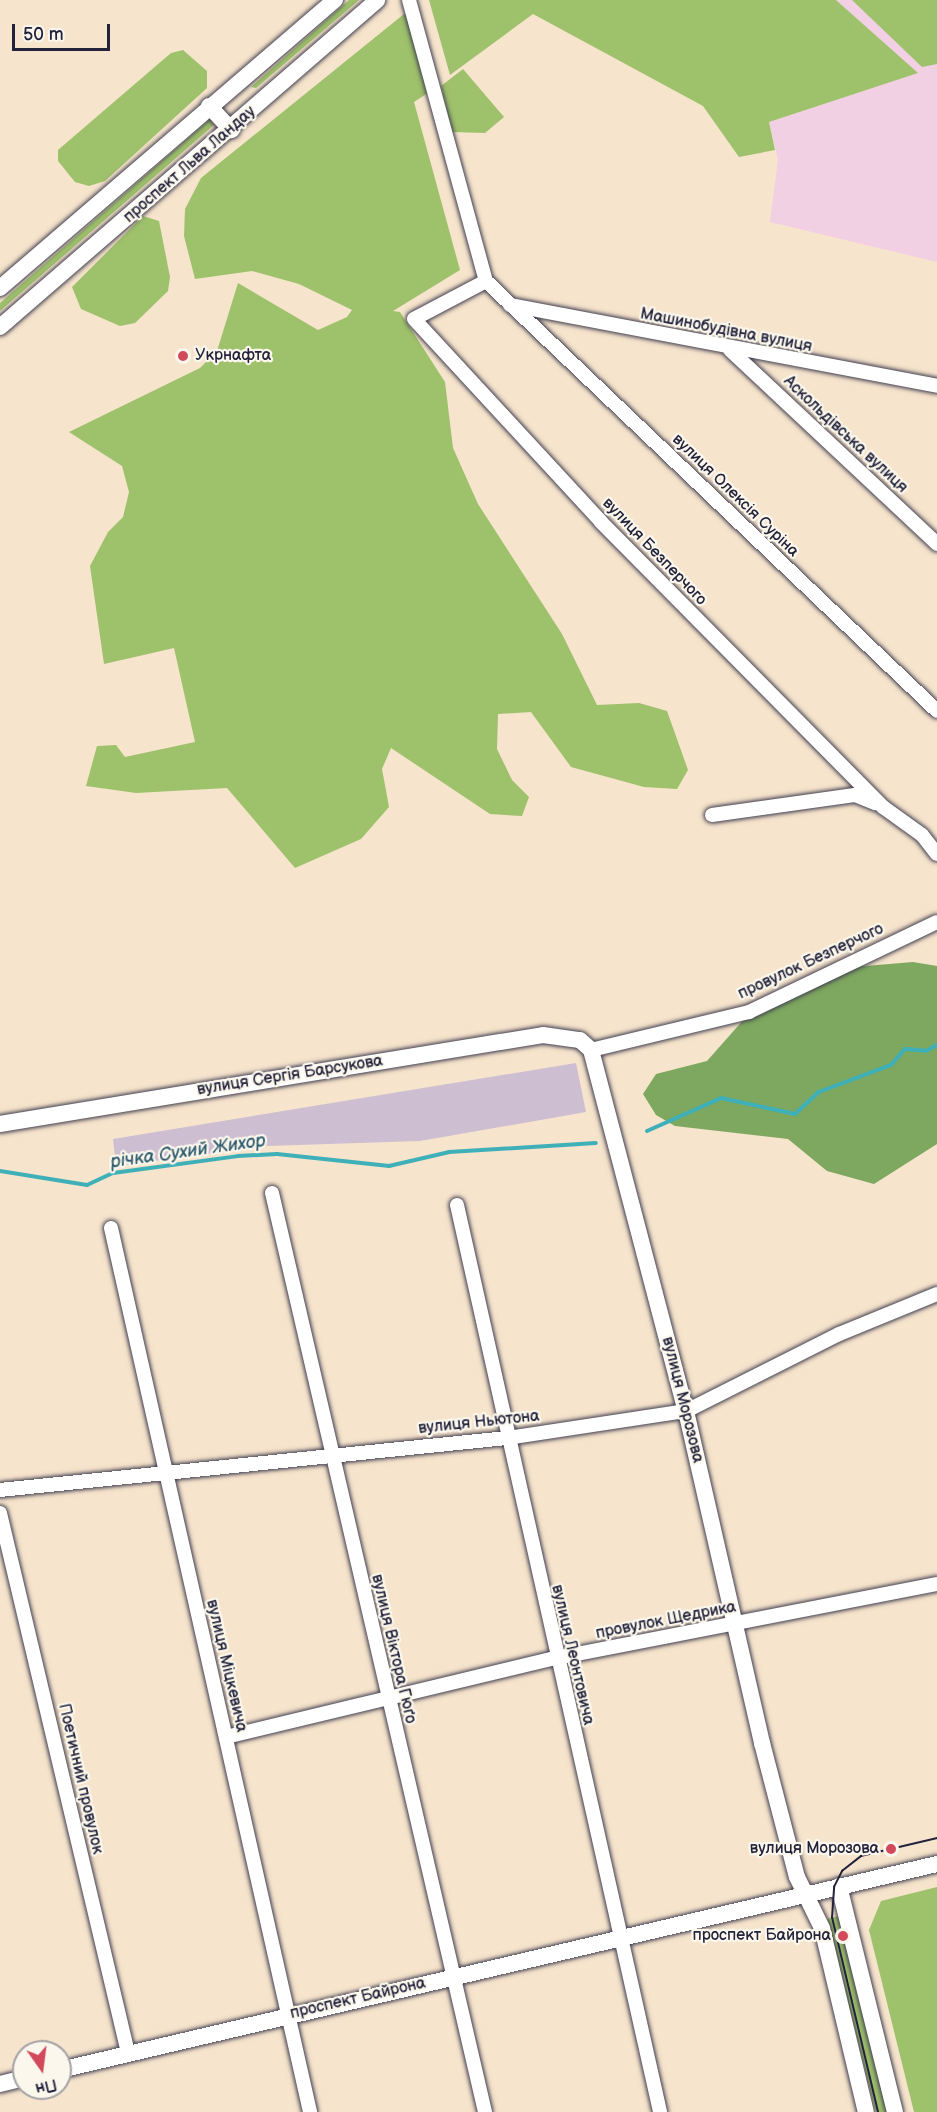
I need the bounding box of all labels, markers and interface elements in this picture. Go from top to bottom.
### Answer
scale bar [15,12,112,50]
text: 50 m [23,24,64,45]
street label: проспект Льва Ландау [120,103,260,227]
street label: Машинобудівна вулиця [638,305,814,357]
place label: Укрнафта [195,346,271,366]
marker: Укрнафта [176,349,190,363]
street label: Аскольдівська вулиця [779,372,911,498]
street label: вулиця Олексія Суріна [668,430,802,562]
street label: вулиця Безперчого [598,494,710,610]
street label: провулок Безперчого [735,920,887,1004]
street label: вулиця Сергія Барсукова [196,1052,384,1100]
water label: річка Сухий Жихор [109,1130,267,1174]
street label: вулиця Морозова [657,1335,707,1465]
street label: вулиця Ньютона [417,1407,541,1439]
street label: вулиця Віктора Гюґо [366,1573,420,1725]
street label: вулиця Леонтовича [547,1583,597,1727]
street label: вулиця Міцкевича [201,1598,251,1734]
street label: провулок Щедрика [594,1598,738,1644]
street label: Поетичний провулок [53,1702,107,1856]
place label: вулиця Морозова [750,1839,879,1859]
marker: вулиця Морозова [884,1842,898,1856]
place label: проспект Байрона [692,1926,831,1946]
marker: проспект Байрона [836,1929,850,1943]
street label: проспект Байрона [288,1974,428,2024]
north arrow [12,2040,72,2100]
text: Пн [33,2074,59,2098]

